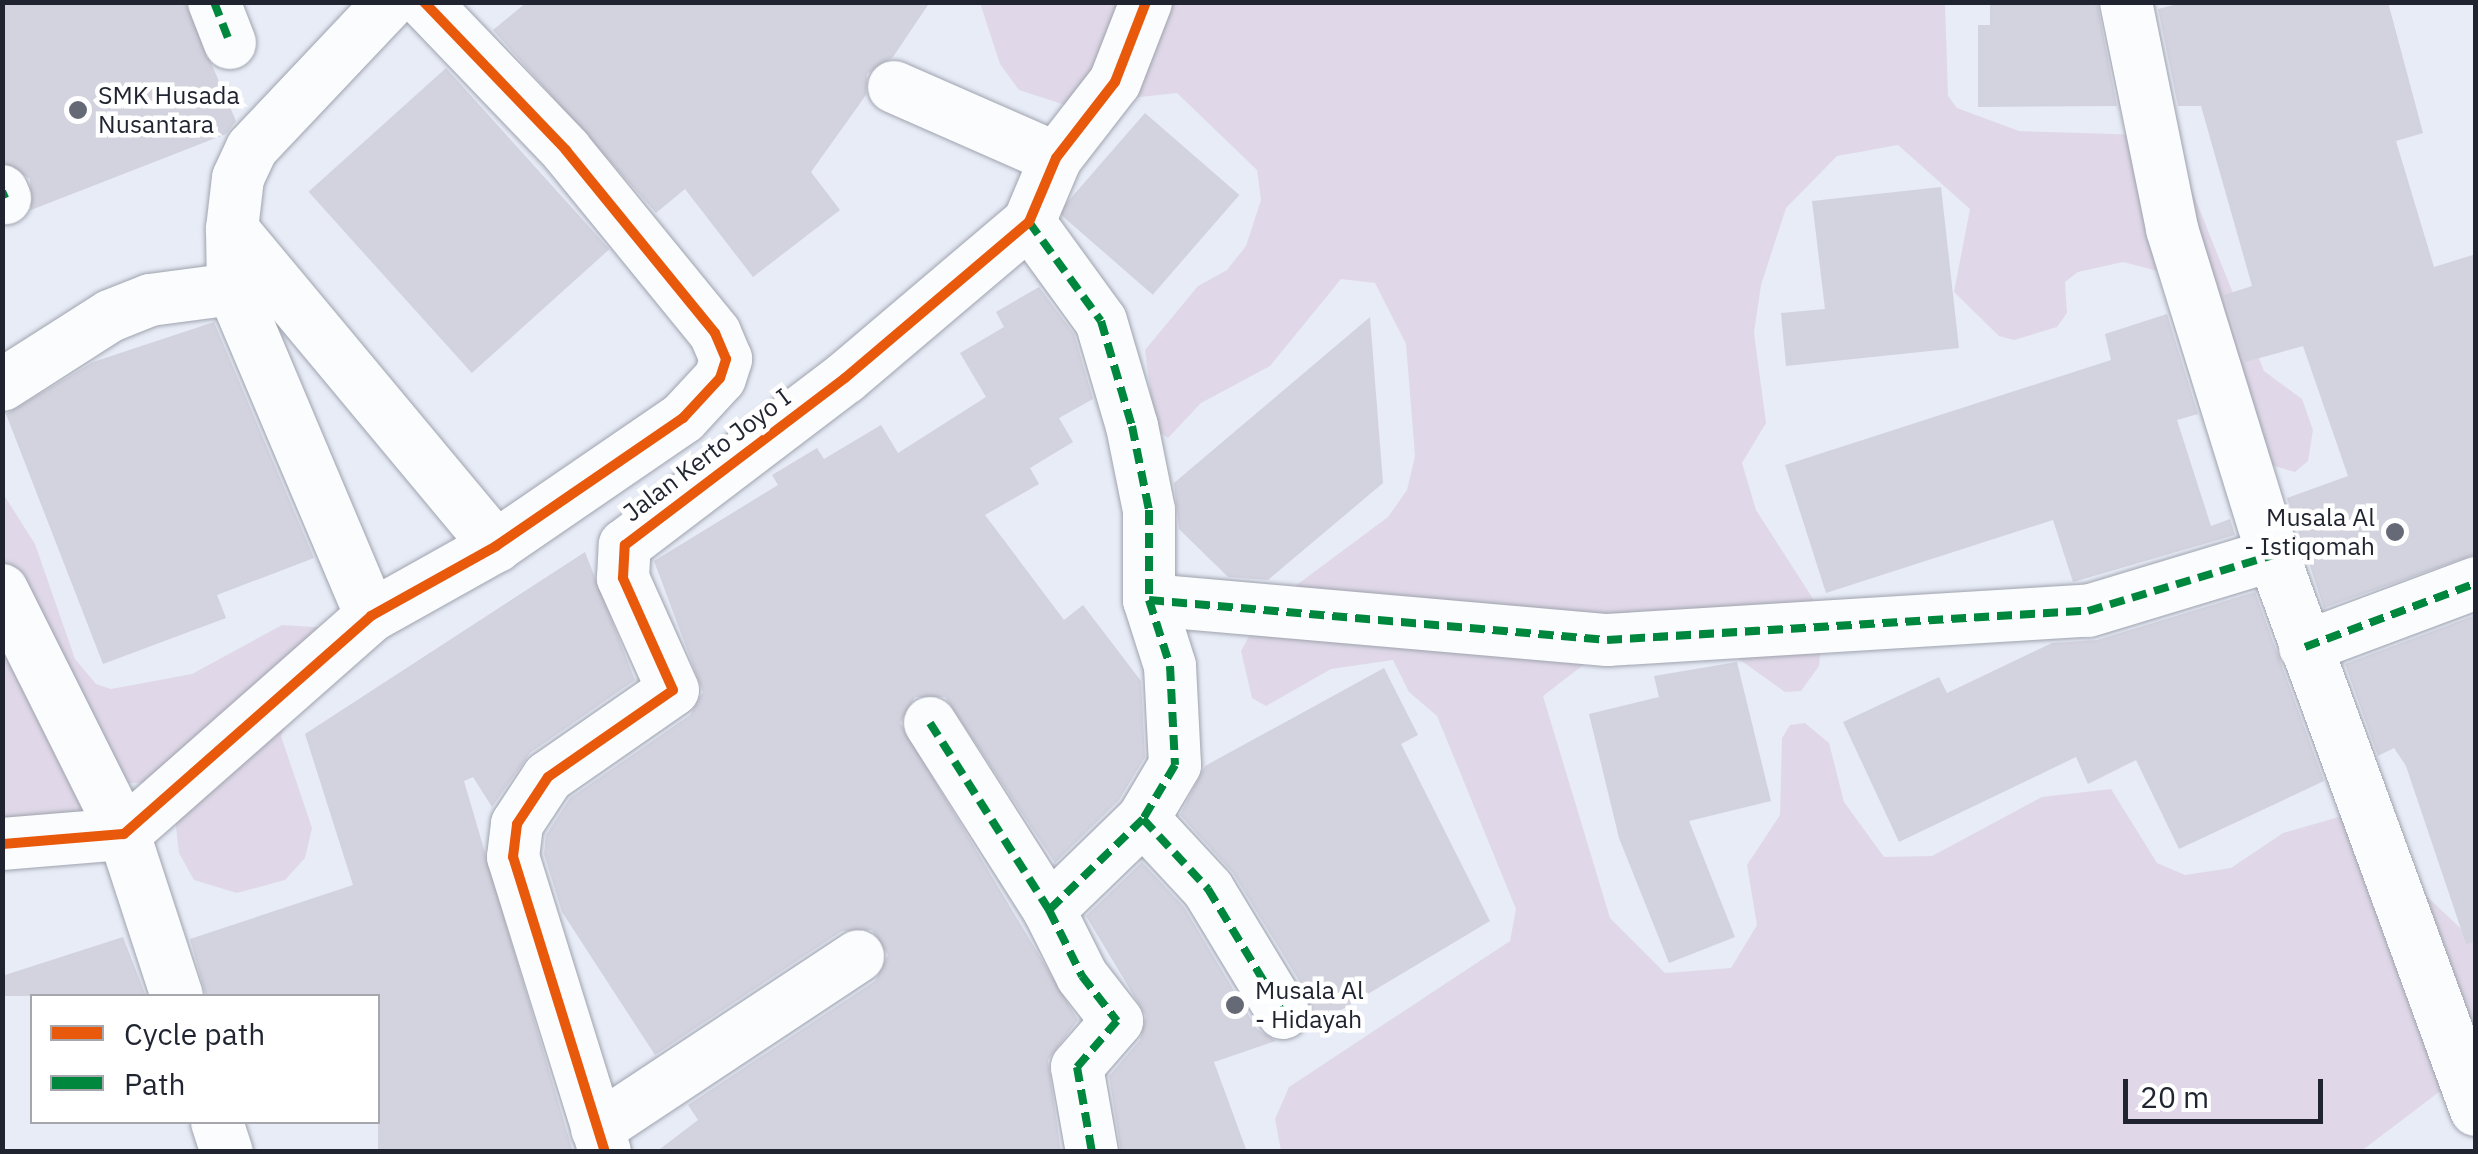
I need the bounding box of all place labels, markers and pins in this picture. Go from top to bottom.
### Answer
place label: SMK Husada Nusantara [98,81,240,140]
marker: SMK Husada Nusantara [67,99,89,121]
place label: Musala Al - Istiqomah [2244,503,2375,562]
marker: Musala Al - Istiqomah [2384,521,2406,543]
place label: Musala Al - Hidayah [1255,976,1364,1035]
marker: Musala Al - Hidayah [1224,994,1246,1016]

